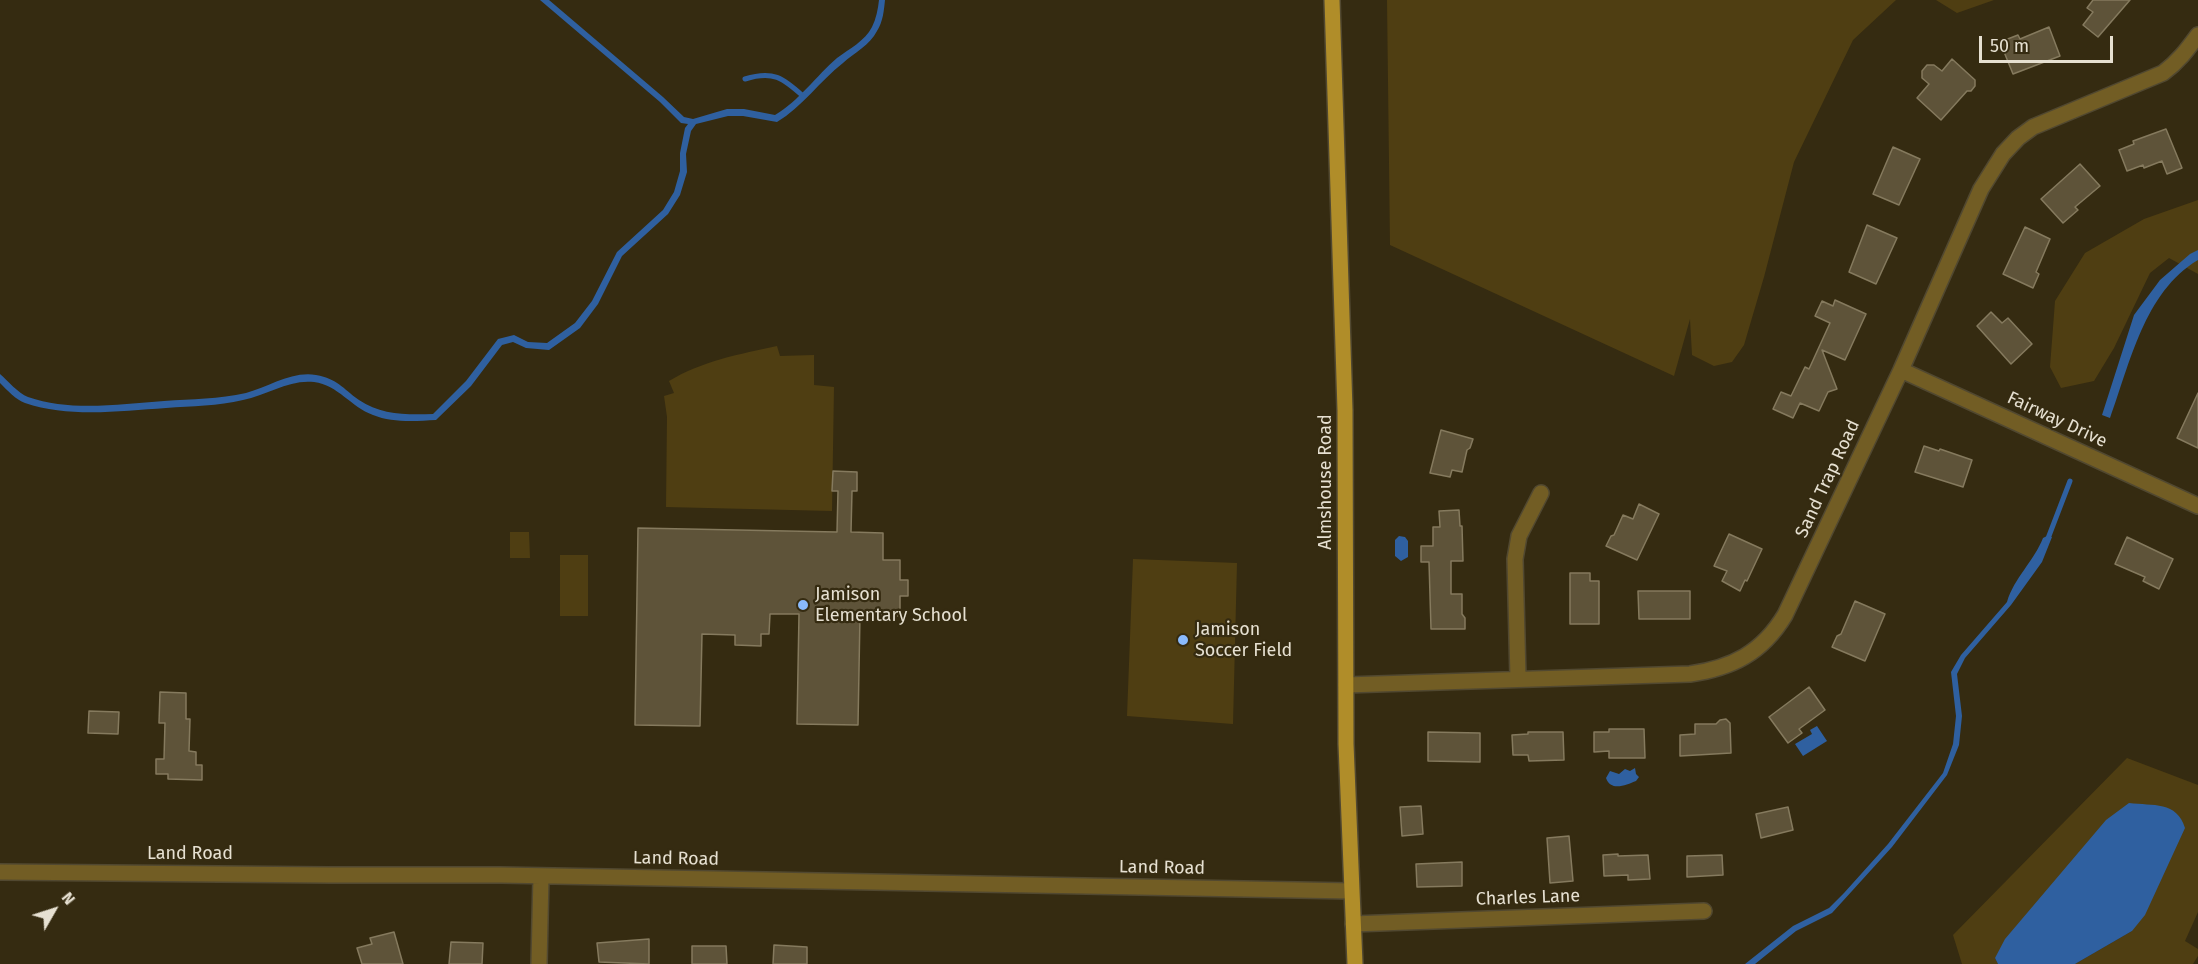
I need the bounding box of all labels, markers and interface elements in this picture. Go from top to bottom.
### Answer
scale bar [1982,24,2116,62]
text: 50 m [1990,35,2029,57]
street label: Fairway Drive [2004,387,2110,453]
street label: Almshouse Road [1315,414,1337,550]
street label: Sand Trap Road [1791,417,1865,541]
place label: Jamison Elementary School [815,584,967,626]
marker: Jamison Elementary School [796,598,810,612]
place label: Jamison Soccer Field [1195,619,1292,662]
marker: Jamison Soccer Field [1176,633,1190,647]
street label: Land Road [147,843,233,865]
street label: Land Road [633,847,719,871]
street label: Land Road [1119,856,1205,880]
north arrow [24,880,84,940]
street label: Charles Lane [1476,885,1580,911]
text: N [58,888,79,908]

